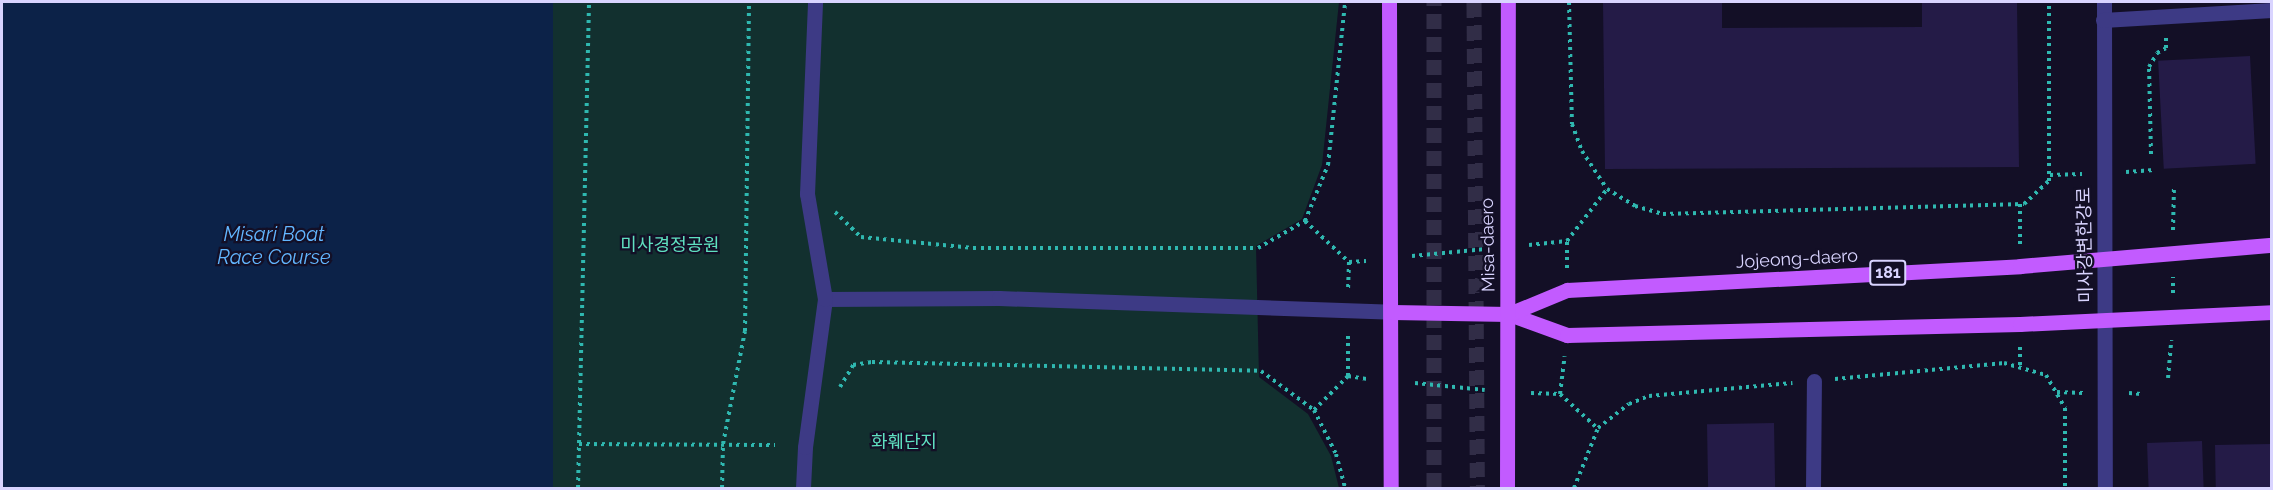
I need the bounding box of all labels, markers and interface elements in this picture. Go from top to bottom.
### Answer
street label: 미사강변한강로 [2073,187,2097,303]
street label: Misa-daero [1476,198,1500,292]
water label: Misari Boat Race Course [217,222,331,269]
park label: 미사경정공원 [620,234,720,256]
street label: Jojeong-daero [1735,245,1859,273]
road number: 181 [1868,260,1908,286]
park label: 화훼단지 [871,431,937,453]

